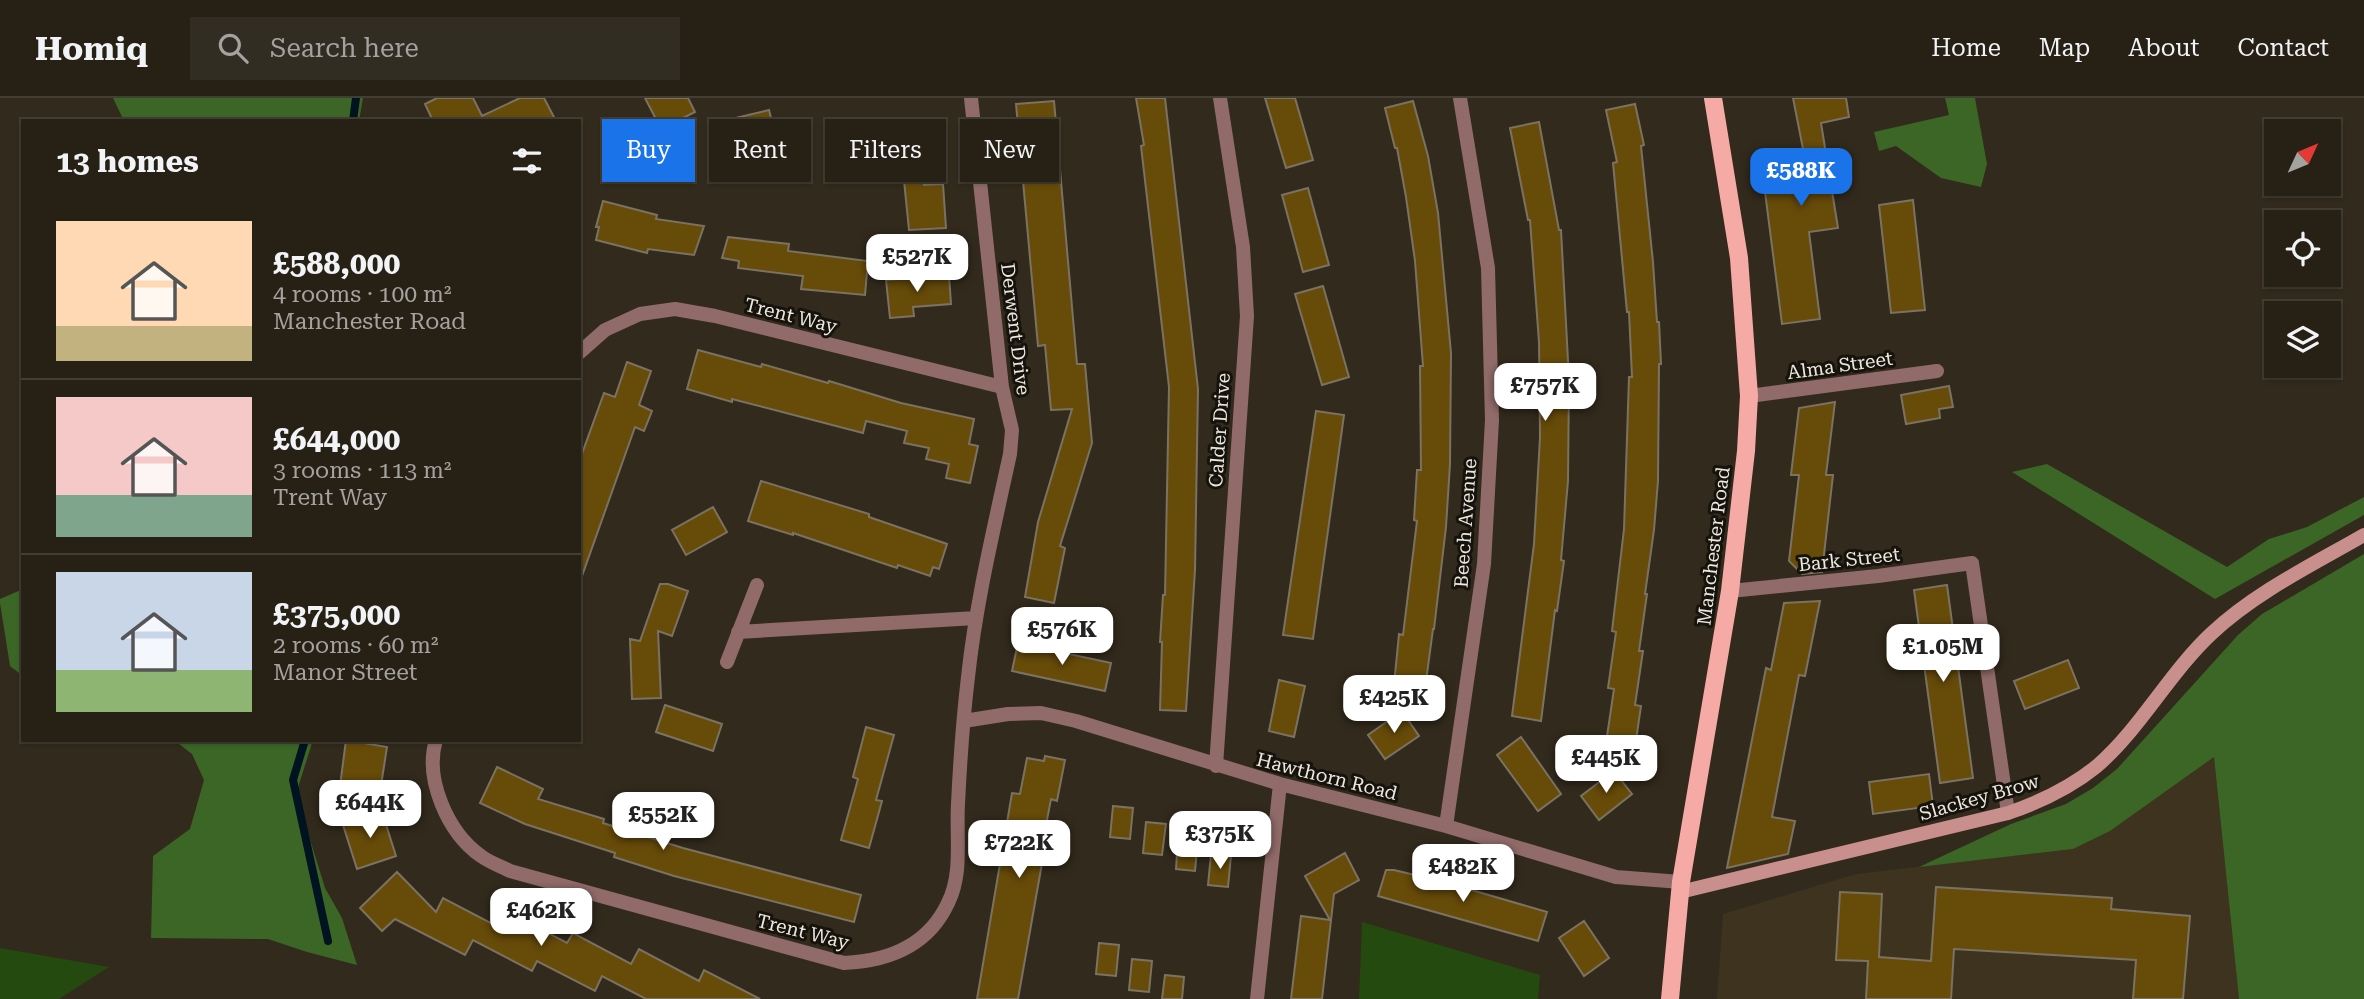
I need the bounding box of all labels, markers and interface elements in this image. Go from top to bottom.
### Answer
search box [190,17,680,80]
text: Homiq [35,29,148,68]
icon: search [214,29,252,67]
text: Search here [270,33,419,63]
text: Home [1931,34,2001,62]
text: Map [2039,34,2090,62]
text: About [2128,34,2199,62]
text: Contact [2237,34,2329,62]
chip: Buy [602,119,695,182]
chip: Rent [709,119,811,182]
chip: Filters [825,119,946,182]
chip: New [960,119,1059,182]
north arrow [2264,119,2342,196]
map controls [2264,119,2341,378]
icon: filters [508,142,546,180]
text: 13 homes [56,144,199,179]
pin: £588K [1752,148,1850,208]
text: £588K [1766,157,1836,184]
button: locate [2264,210,2341,287]
pin: £527K [868,234,966,294]
text: £527K [882,243,952,270]
text: £588,000 [273,246,400,281]
icon: home [112,249,196,333]
street label: Derwent Drive [996,262,1035,396]
text: 4 rooms · 100 m² [273,281,451,308]
street label: Trent Way [742,293,840,338]
button: layers [2264,301,2341,378]
text: Manchester Road [273,308,466,335]
street label: Alma Street [1786,347,1894,384]
pin: £757K [1496,364,1594,423]
street label: Calder Drive [1204,372,1235,488]
text: £757K [1510,372,1580,399]
text: £644,000 [273,422,400,457]
icon: home [112,425,196,509]
text: 3 rooms · 113 m² [273,457,451,484]
street label: Beech Avenue [1450,458,1481,589]
street label: Manchester Road [1692,466,1735,627]
text: Trent Way [273,484,387,511]
street label: Bark Street [1797,543,1901,576]
text: £375,000 [273,597,400,632]
icon: home [112,600,196,684]
pin: £576K [1013,608,1111,667]
text: £576K [1027,616,1097,643]
pin: £1.05M [1886,624,2000,684]
text: 2 rooms · 60 m² [273,632,439,659]
text: £1.05M [1903,633,1983,660]
text: Manor Street [273,659,417,686]
pin: £425K [1345,676,1443,735]
text: £425K [1359,684,1429,711]
pin: £445K [1557,736,1655,795]
text: £445K [1571,744,1641,771]
street label: Hawthorn Road [1254,748,1400,805]
street label: Slackey Brow [1917,769,2042,826]
pin: £644K [321,780,419,840]
text: £644K [335,789,405,816]
pin: £552K [614,792,712,852]
text: £552K [628,801,698,828]
pin: £375K [1171,812,1269,871]
pin: £722K [970,820,1068,880]
text: £375K [1185,820,1255,847]
text: £722K [984,829,1054,856]
pin: £482K [1414,844,1512,904]
text: £482K [1428,853,1498,880]
pin: £462K [492,888,590,948]
text: £462K [506,897,576,924]
street label: Trent Way [754,909,852,954]

